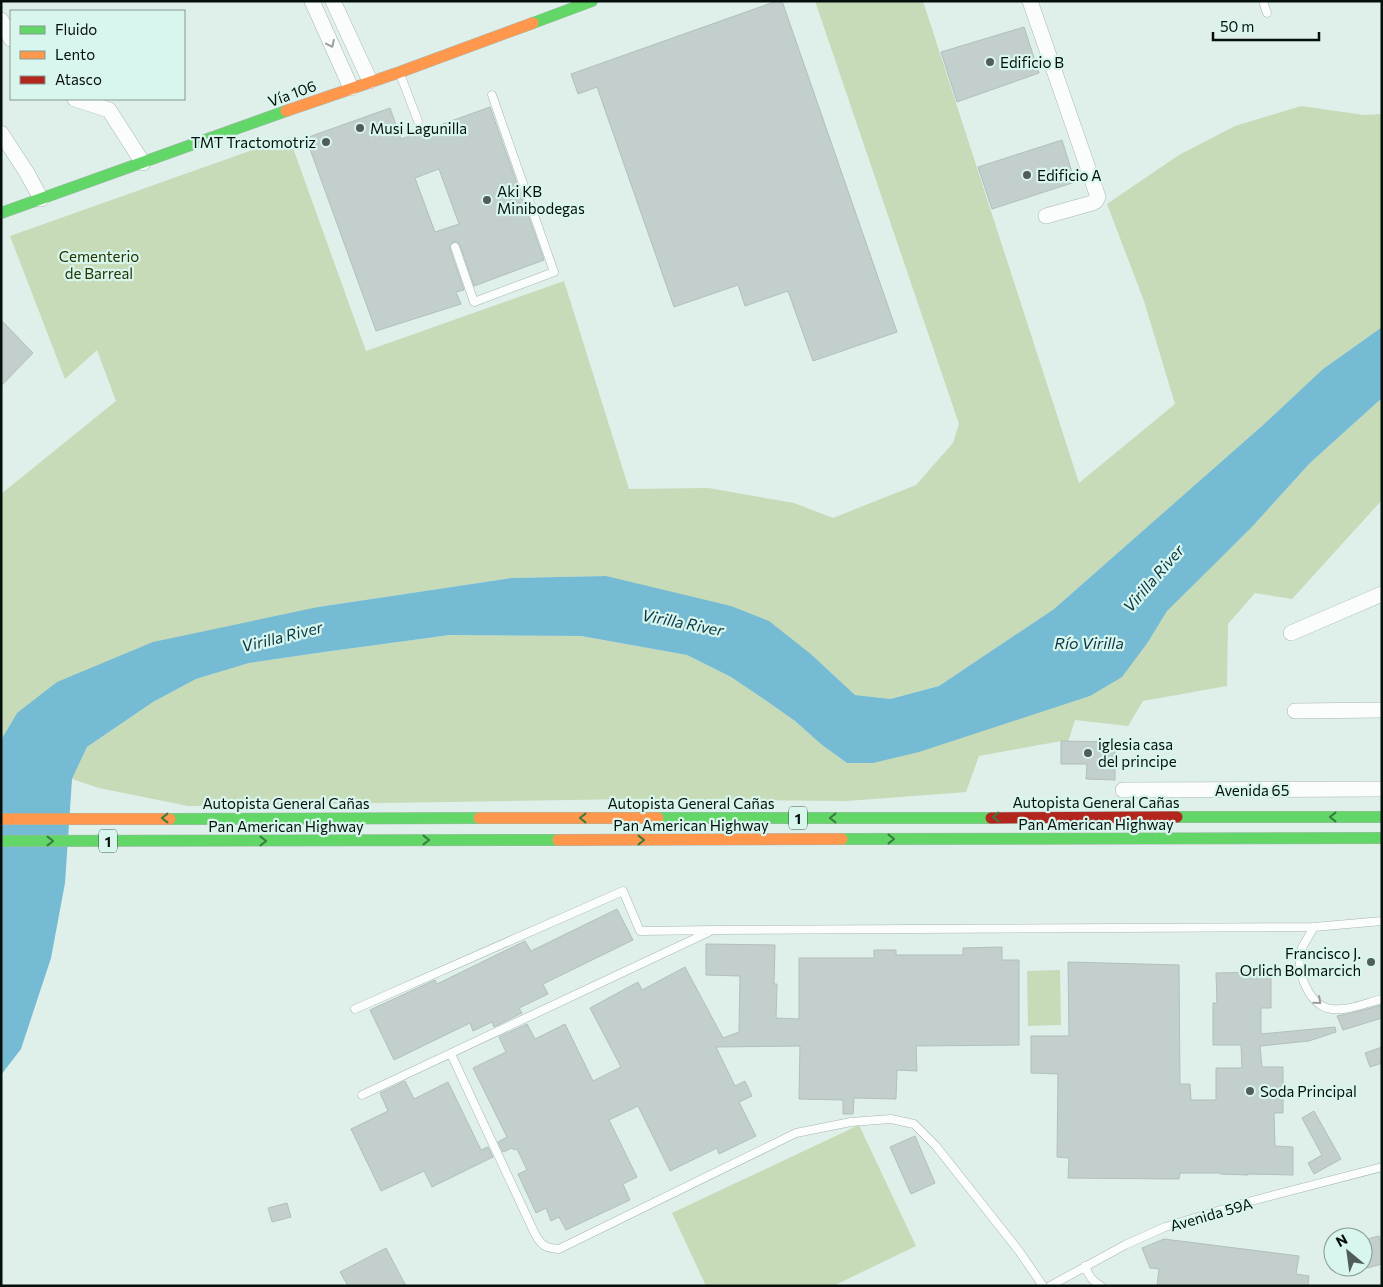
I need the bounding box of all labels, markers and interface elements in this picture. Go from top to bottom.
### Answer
legend [10,10,185,100]
scale bar [1213,10,1319,42]
text: 50 m [1220,17,1254,35]
text: Fluido [55,20,97,38]
one-way arrow [325,39,336,48]
text: Lento [55,45,95,63]
place label: Edificio B [1000,53,1064,71]
marker: Edificio B [984,56,996,68]
text: Atasco [55,70,102,88]
street label: Vía 106 [265,76,319,110]
place label: Musi Lagunilla [370,119,467,137]
marker: Musi Lagunilla [354,122,366,134]
place label: TMT Tractomotriz [191,133,316,151]
marker: TMT Tractomotriz [320,136,332,148]
place label: Edificio A [1037,166,1102,184]
marker: Edificio A [1021,169,1033,181]
place label: Aki KB Minibodegas [497,182,585,217]
marker: Aki KB Minibodegas [481,194,493,206]
park label: Cementerio de Barreal [59,247,139,282]
water label: Virilla River [1119,540,1188,616]
water label: Virilla River [641,605,726,639]
water label: Virilla River [239,617,325,655]
water label: Río Virilla [1054,633,1124,652]
place label: iglesia casa del principe [1098,735,1177,770]
marker: iglesia casa del principe [1082,747,1094,759]
street label: Avenida 65 [1215,781,1289,799]
street label: Autopista General Cañas [1012,793,1180,811]
street label: Autopista General Cañas [202,794,370,812]
street label: Autopista General Cañas [607,794,775,812]
road number: 1 [789,806,807,830]
one-way arrow [829,812,837,823]
one-way arrow [991,812,999,822]
one-way arrow [1329,812,1336,822]
one-way arrow [161,813,169,823]
one-way arrow [579,813,586,823]
street label: Pan American Highway [1018,815,1174,833]
street label: Pan American Highway [613,816,769,834]
street label: Pan American Highway [208,817,364,835]
road number: 1 [99,829,117,852]
one-way arrow [887,834,895,844]
one-way arrow [422,835,430,845]
one-way arrow [637,835,645,845]
one-way arrow [46,836,54,846]
one-way arrow [260,836,267,846]
place label: Francisco J. Orlich Bolmarcich [1240,944,1361,979]
marker: Francisco J. Orlich Bolmarcich [1365,956,1377,968]
one-way arrow [1313,995,1322,1004]
place label: Soda Principal [1260,1082,1357,1100]
marker: Soda Principal [1244,1085,1256,1097]
street label: Avenida 59A [1168,1194,1254,1234]
north arrow [1323,1227,1373,1277]
text: N [1333,1230,1350,1250]

